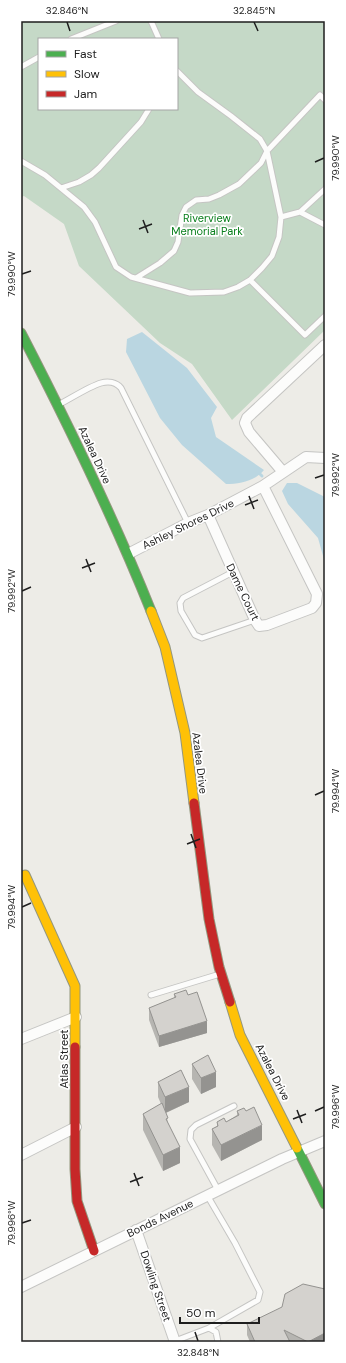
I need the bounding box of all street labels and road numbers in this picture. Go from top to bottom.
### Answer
street label: Azalea Drive [76,424,114,486]
street label: Ashley Shores Drive [140,496,236,552]
street label: Dame Court [223,561,263,623]
street label: Azalea Drive [189,731,211,795]
street label: Atlas Street [57,1029,71,1089]
street label: Azalea Drive [253,1041,293,1103]
street label: Bonds Avenue [124,1196,196,1240]
street label: Dowling Street [137,1249,175,1323]

